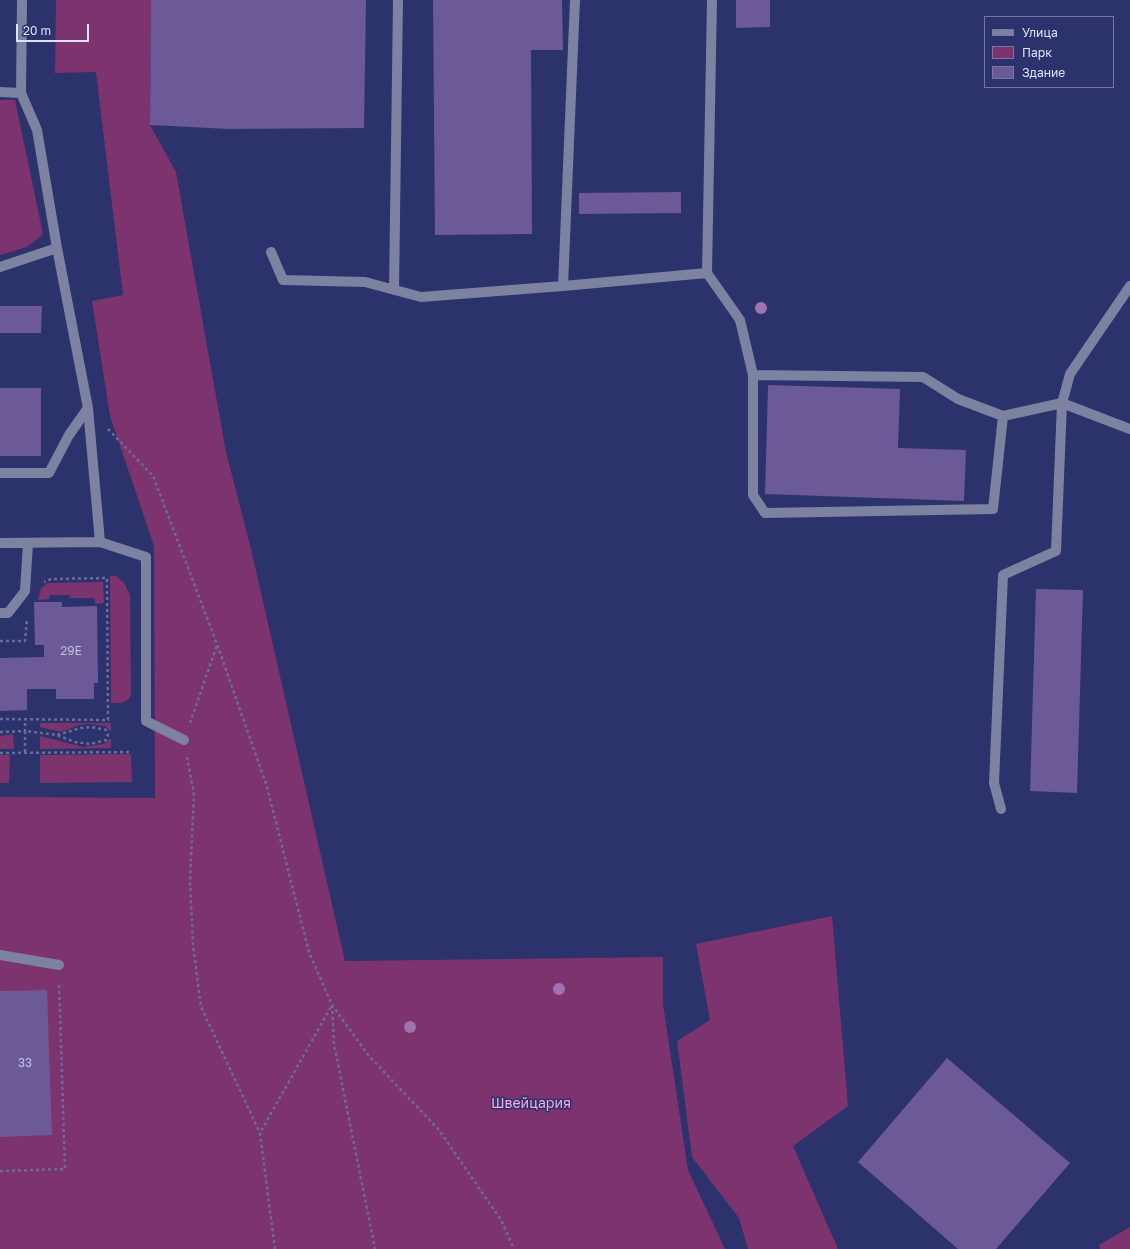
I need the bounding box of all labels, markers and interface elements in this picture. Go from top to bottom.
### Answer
scale bar [18,16,91,42]
legend [984,16,1114,88]
text: 20 m [23,23,51,38]
text: Улица [1022,25,1058,40]
text: Парк [1022,45,1052,60]
text: Здание [1022,65,1065,80]
house number: 29Е [60,644,82,658]
house number: 33 [18,1056,32,1070]
park label: Швейцария [491,1096,571,1112]

